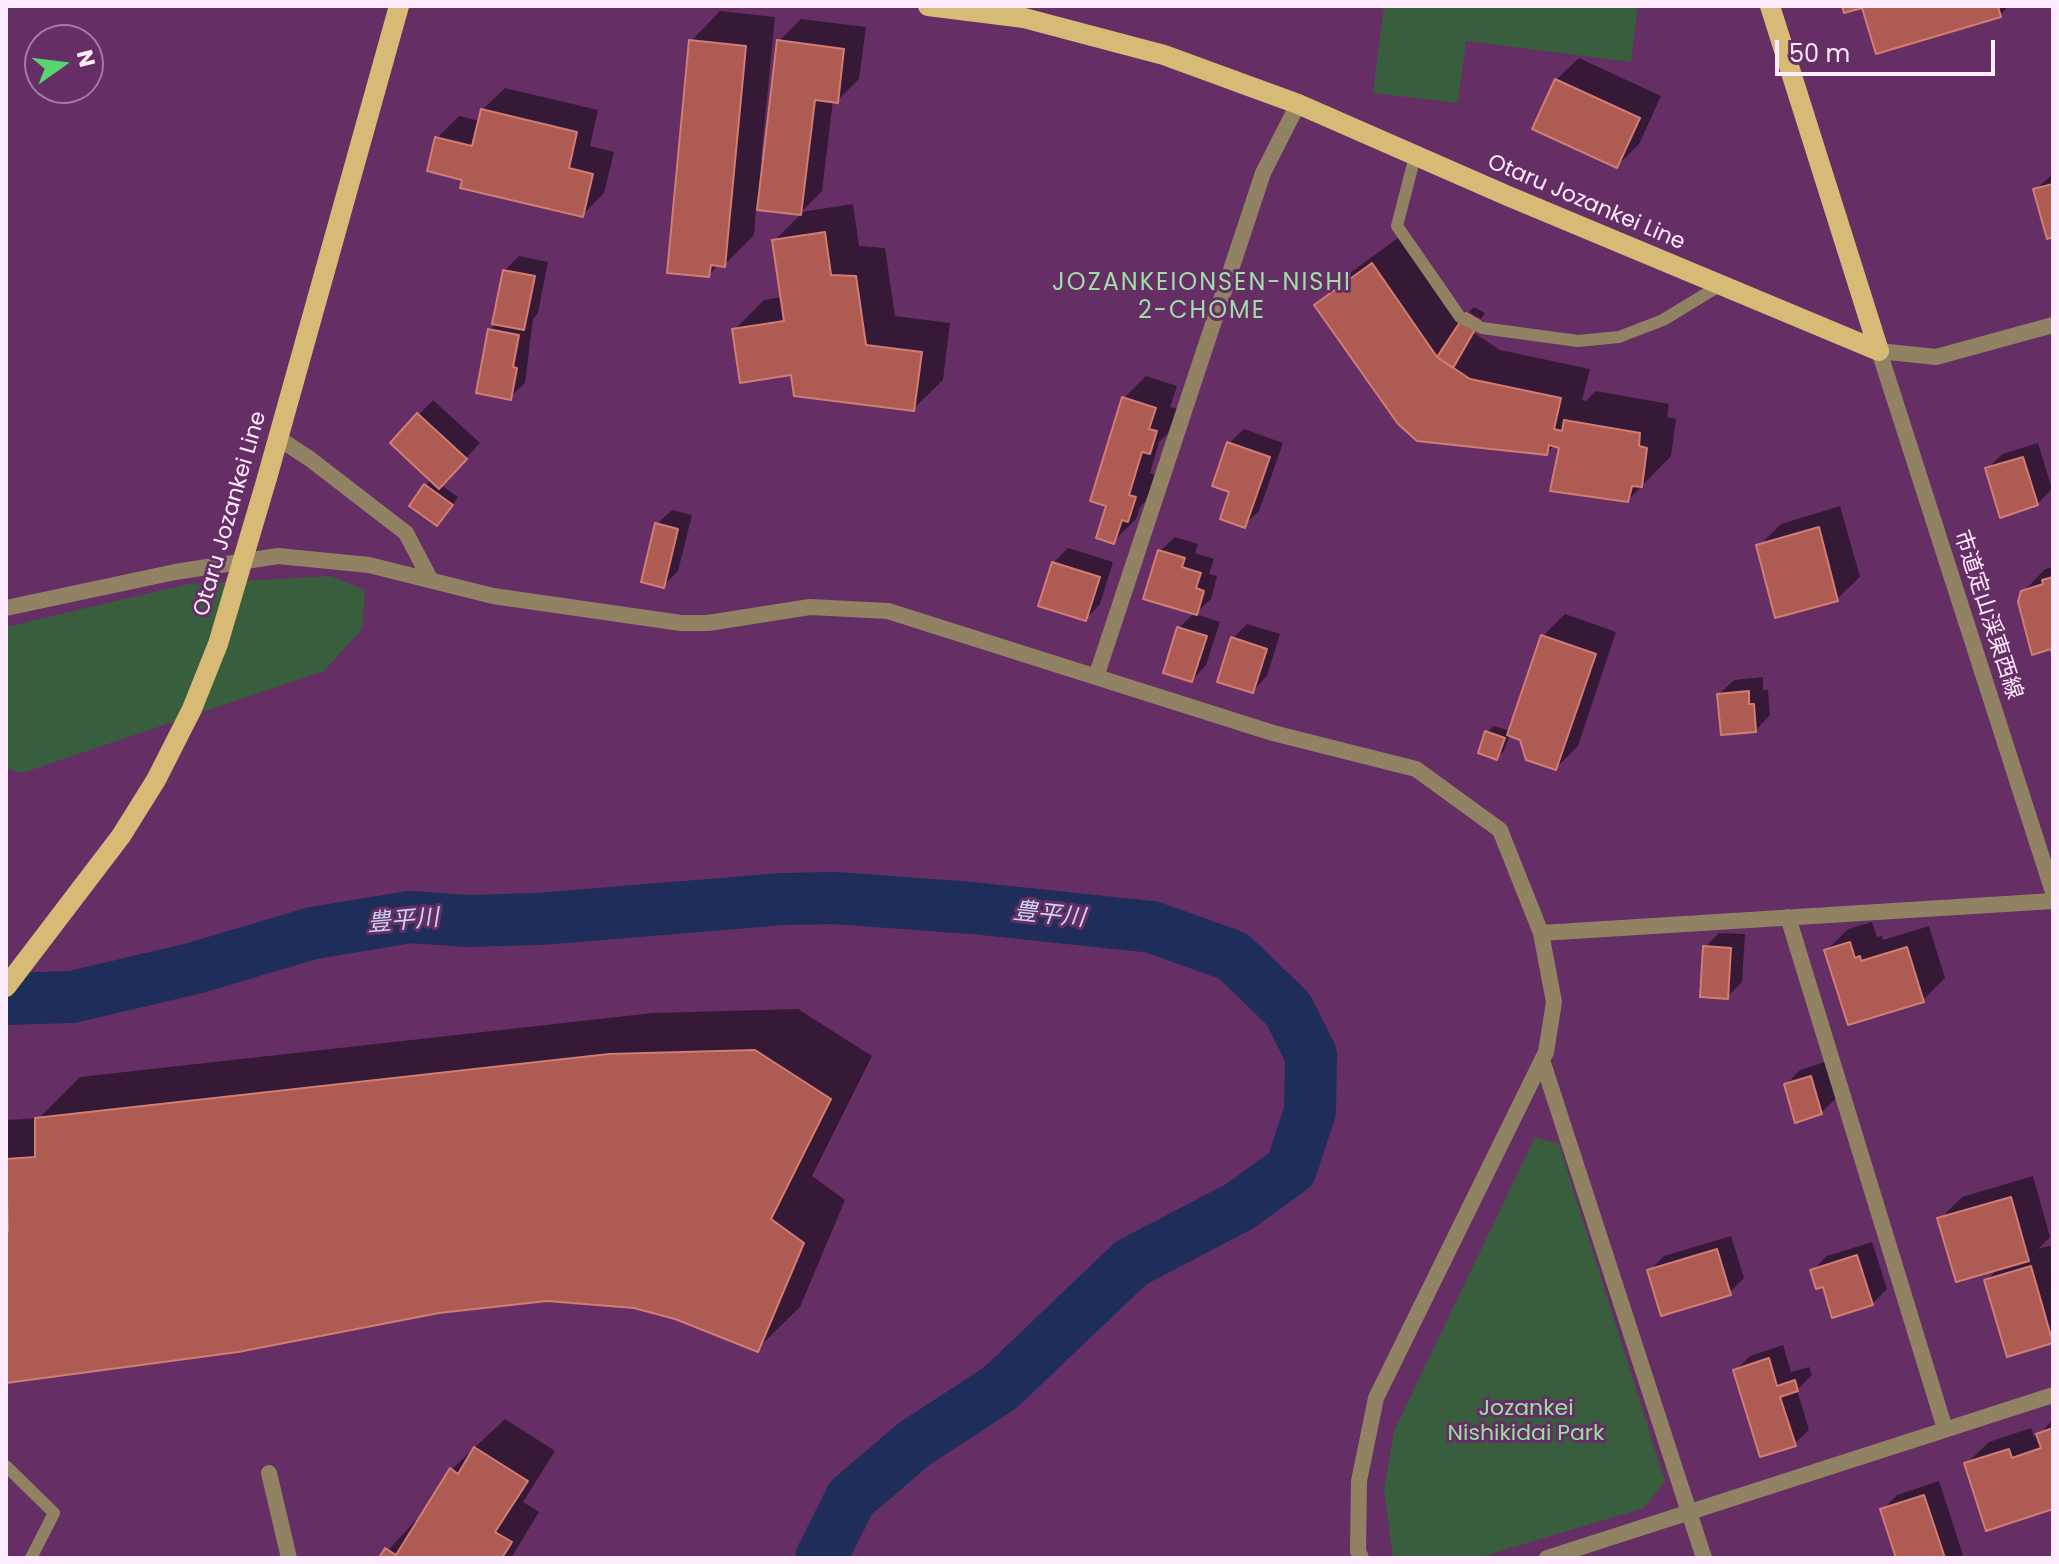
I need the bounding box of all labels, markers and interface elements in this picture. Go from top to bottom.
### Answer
north arrow [24,24,104,104]
scale bar [1779,24,1999,74]
text: 50 m [1789,37,1850,70]
text: N [69,47,103,70]
street label: Otaru Jozankei Line [1483,149,1689,257]
district label: JOZANKEIONSEN-NISHI 2-CHOME [1052,270,1352,326]
street label: Otaru Jozankei Line [189,409,273,619]
street label: 市道定山渓東西線 [1947,527,2027,703]
water label: 豊平川 [1012,898,1086,934]
water label: 豊平川 [366,905,440,939]
park label: Jozankei Nishikidai Park [1448,1396,1604,1448]

